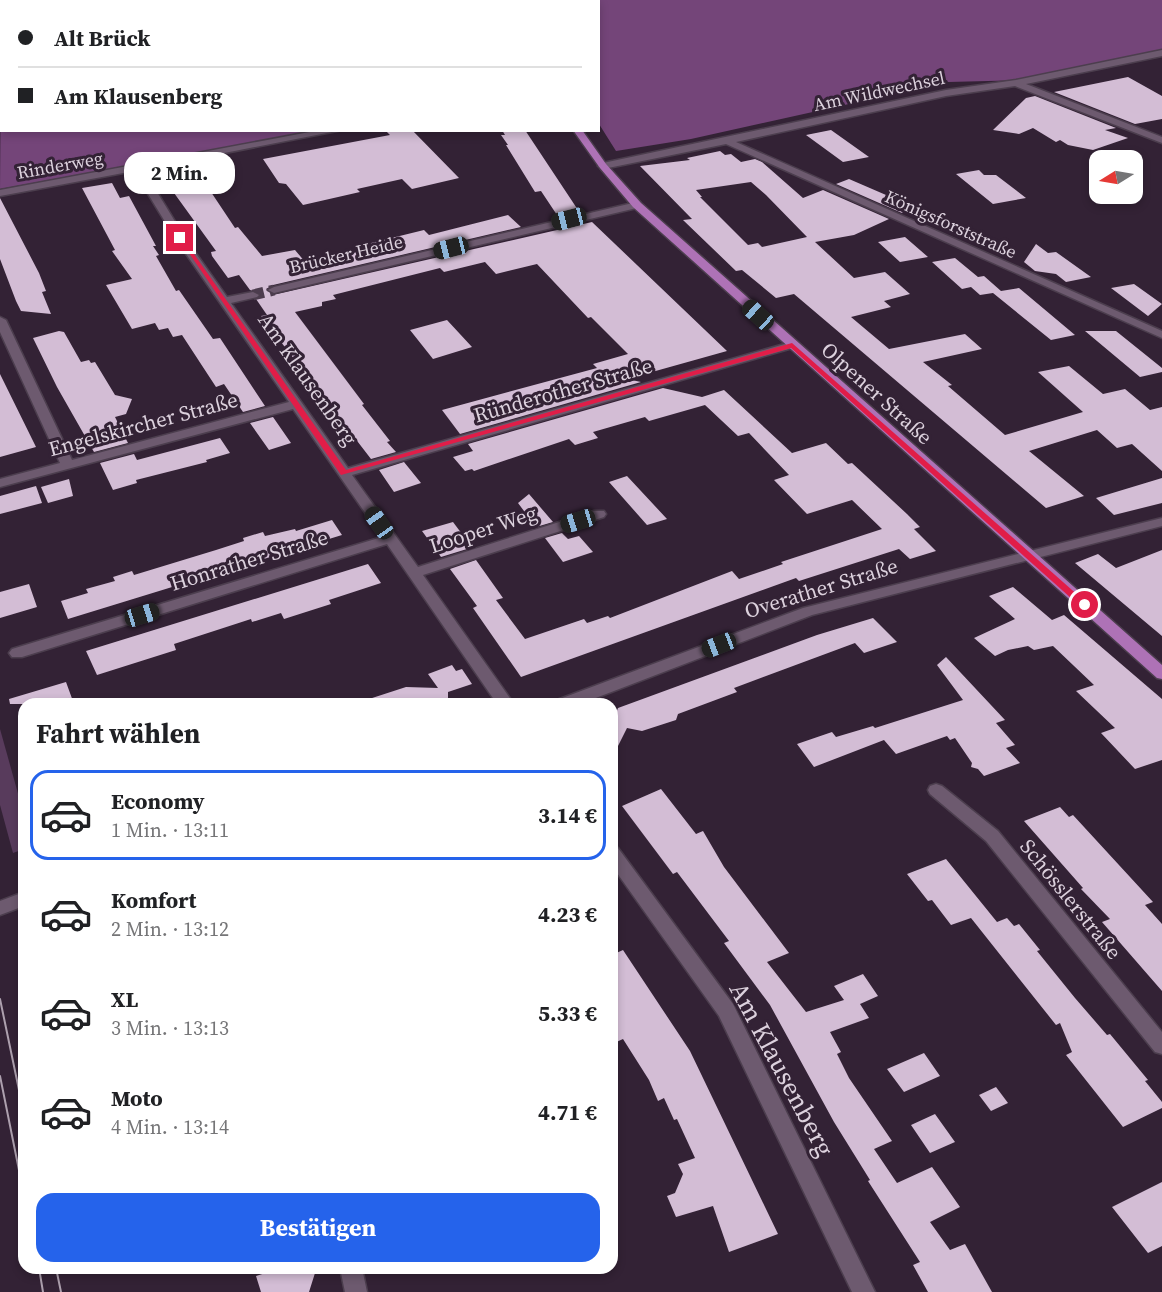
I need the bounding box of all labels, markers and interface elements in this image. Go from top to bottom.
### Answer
text: Alt Brück [54,23,150,53]
street label: Am Wildwechsel [811,65,947,117]
text: Am Klausenberg [54,81,222,111]
street label: Rinderweg [15,145,105,185]
north arrow [1089,150,1143,204]
map controls [1089,150,1143,204]
callout: 2 Min. [124,151,236,193]
text: 2 Min. [151,159,208,187]
street label: Königsforststraße [881,184,1021,264]
car [549,206,589,232]
route end [166,224,193,251]
street label: Brücker Heide [287,229,405,279]
car [431,235,471,261]
car [739,296,777,334]
street label: Am Klausenberg [251,307,365,451]
street label: Olpener Straße [815,335,939,451]
street label: Ründerother Straße [470,351,656,429]
street label: Engelskircher Straße [45,385,241,463]
street label: Looper Weg [425,498,541,560]
car [361,503,397,543]
car [558,507,598,535]
street label: Honrather Straße [167,522,331,598]
street label: Overather Straße [741,551,901,625]
route start [1071,591,1098,618]
car [122,601,162,629]
car [699,630,739,660]
text: Fahrt wählen [36,715,200,752]
text: Economy [111,786,205,816]
icon: car [39,788,93,842]
text: 3.14 € [538,800,597,830]
text: 1 Min. · 13:11 [111,816,229,844]
street label: Schösslerstraße [1013,833,1129,965]
text: Komfort [111,885,196,915]
icon: car [39,887,93,941]
text: 4.23 € [538,899,597,929]
text: 2 Min. · 13:12 [111,915,229,943]
street label: Am Klausenberg [721,975,843,1163]
text: XL [111,984,138,1014]
icon: car [39,986,93,1040]
text: 5.33 € [538,998,597,1028]
text: 3 Min. · 13:13 [111,1014,229,1042]
text: Moto [111,1083,163,1113]
icon: car [39,1085,93,1139]
text: 4.71 € [538,1097,597,1127]
text: 4 Min. · 13:14 [111,1113,229,1141]
button: Bestätigen [36,1193,600,1262]

